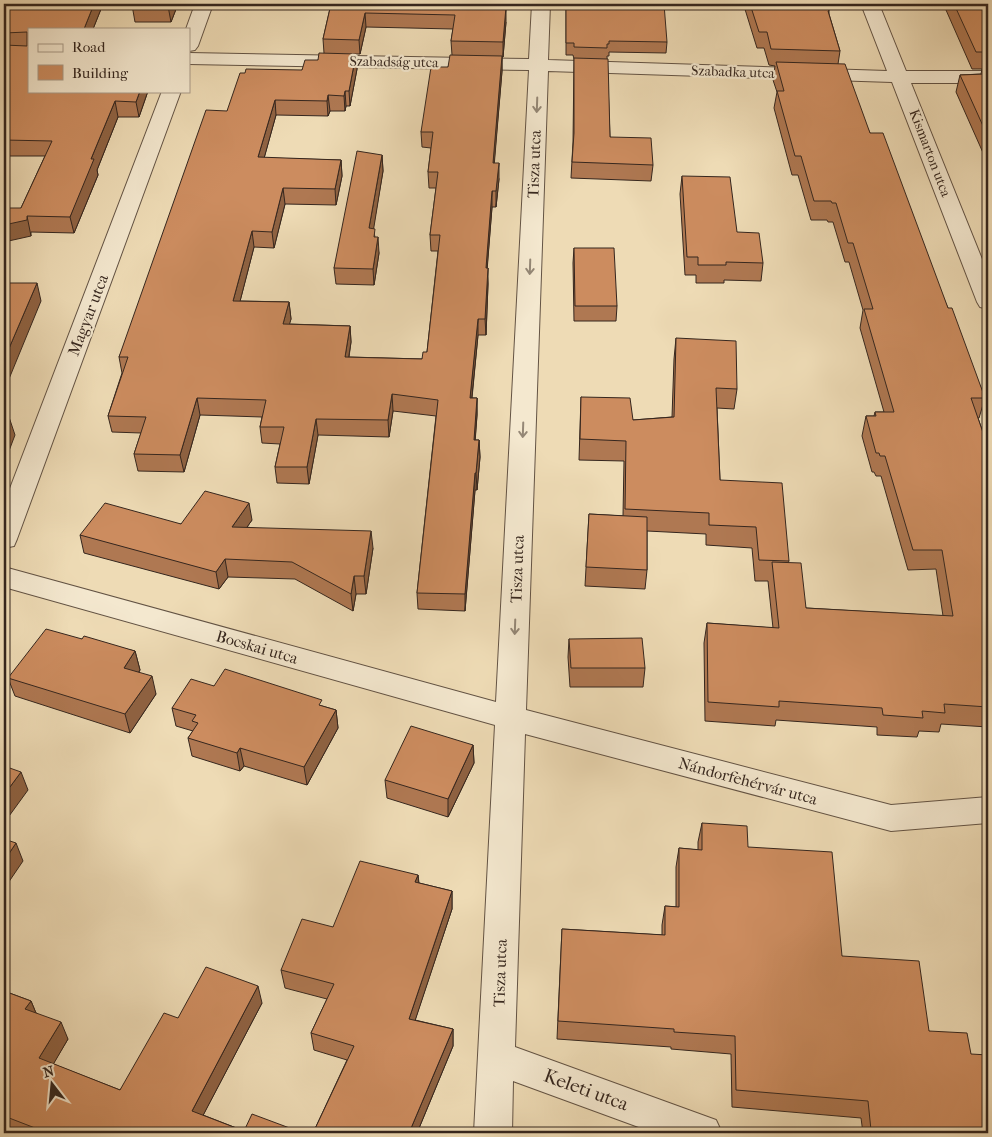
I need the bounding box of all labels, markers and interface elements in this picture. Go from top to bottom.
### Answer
legend [28,28,190,92]
text: Road [72,38,106,56]
street label: Szabadság utca [349,53,439,71]
street label: Szabadka utca [691,62,776,82]
text: Building [72,64,129,82]
one-way arrow [532,97,541,113]
street label: Kismarton utca [906,107,955,200]
street label: Tisza utca [523,129,545,198]
one-way arrow [525,259,535,275]
street label: Magyar utca [64,271,112,358]
one-way arrow [518,421,528,437]
street label: Tisza utca [506,534,528,603]
one-way arrow [510,619,519,635]
street label: Bocskai utca [214,626,301,668]
street label: Nándorfehérvár utca [676,753,820,809]
street label: Tisza utca [489,938,511,1007]
north arrow [28,1060,78,1110]
text: N [41,1062,56,1082]
street label: Keleti utca [541,1065,632,1116]

